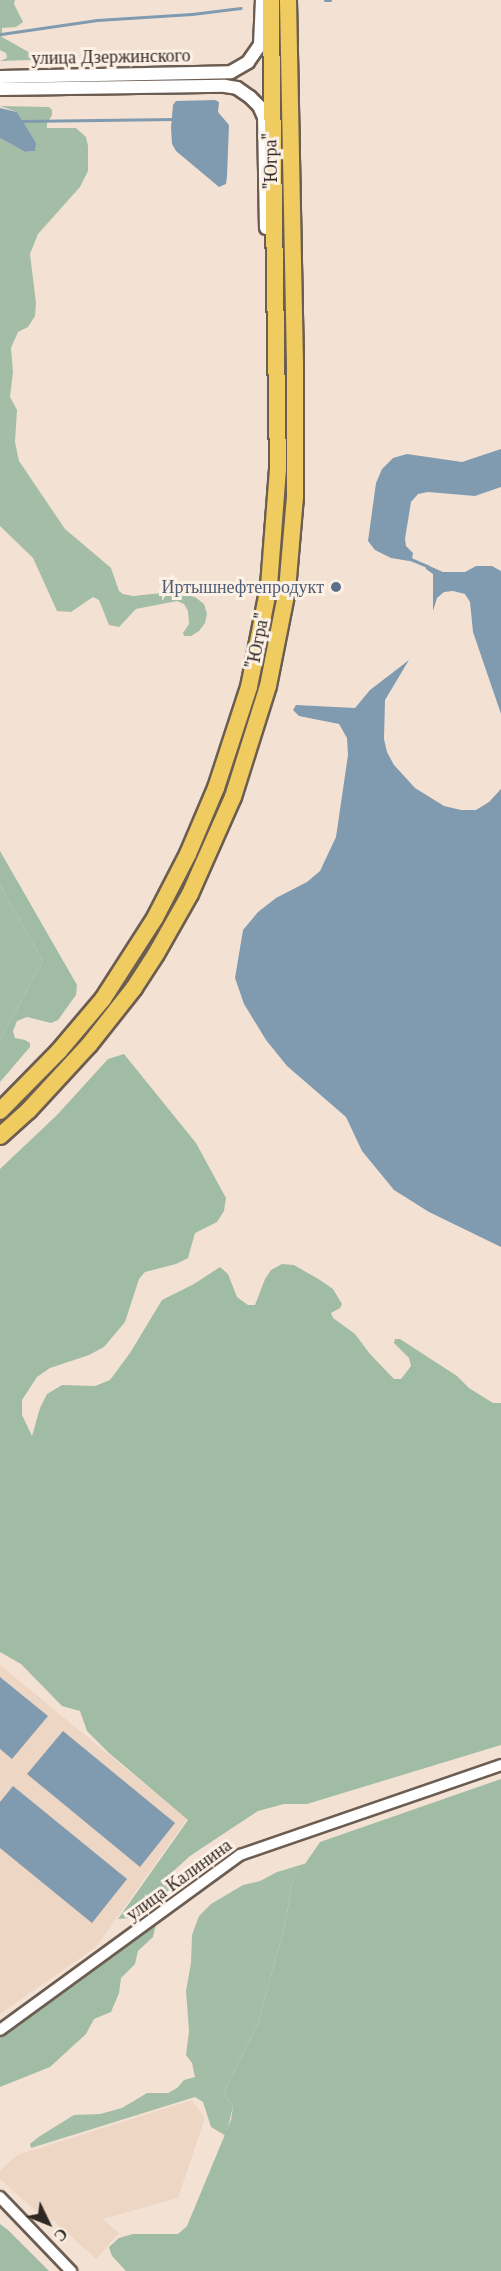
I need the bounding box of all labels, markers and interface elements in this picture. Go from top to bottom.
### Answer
street label: улица Дзержинского [31,45,191,69]
street label: "Югра" [260,133,282,189]
place label: Иртышнефтепродукт [161,576,324,598]
marker: Иртышнефтепродукт [329,580,343,594]
street label: "Югра" [242,611,274,671]
street label: улица Калинина [122,1835,236,1925]
north arrow [18,2193,78,2253]
text: С [50,2224,72,2246]

